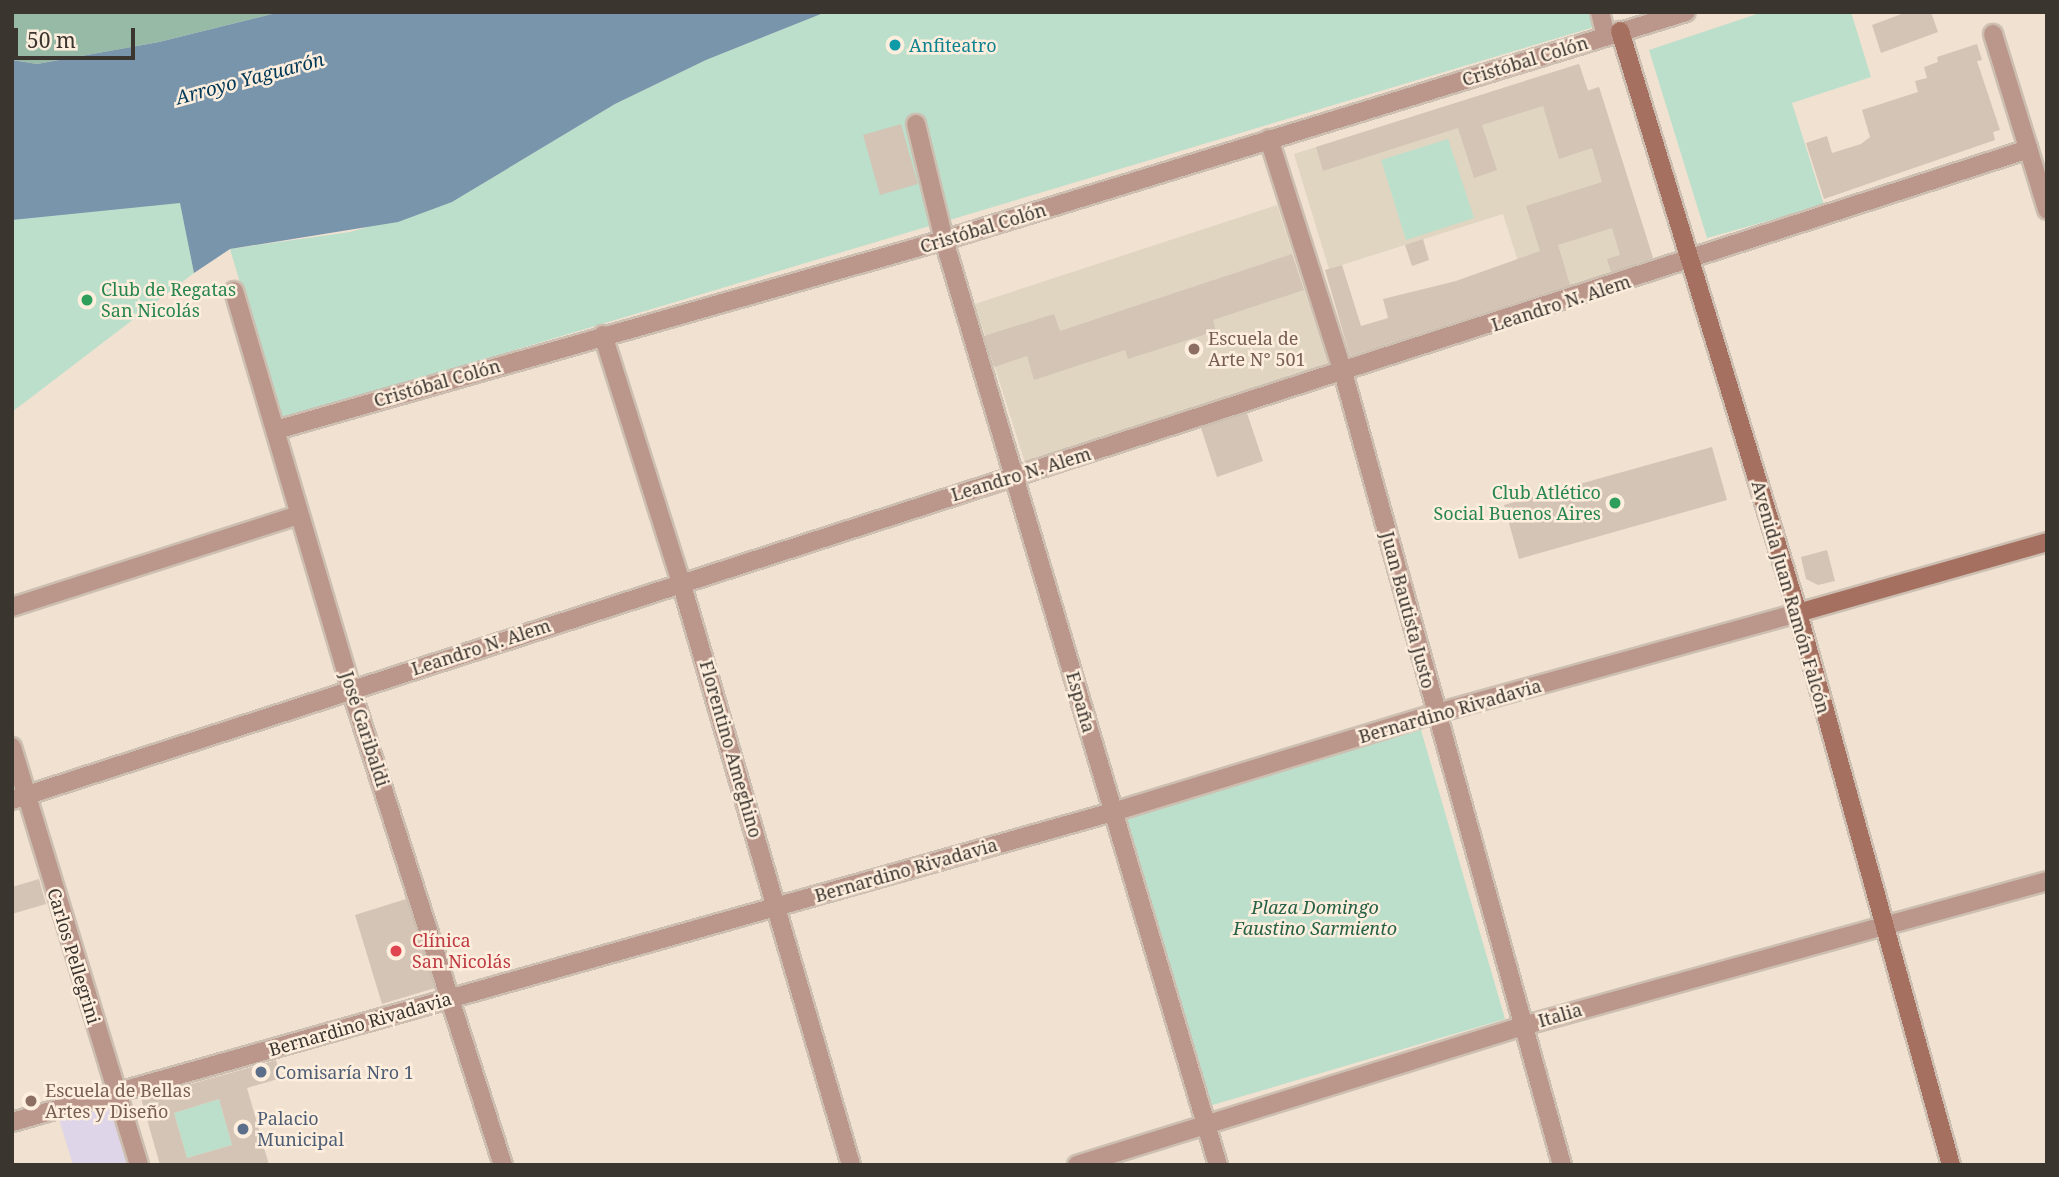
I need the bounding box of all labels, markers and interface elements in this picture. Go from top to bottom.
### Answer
scale bar [18,14,138,58]
text: 50 m [27,26,76,54]
street label: Cristóbal Colón [1459,32,1591,90]
place label: Anfiteatro [909,34,997,56]
marker: Anfiteatro [887,37,903,53]
water label: Arroyo Yaguarón [173,48,327,110]
street label: Cristóbal Colón [917,199,1049,257]
street label: Leandro N. Alem [1489,270,1633,336]
place label: Club de Regatas San Nicolás [101,279,236,322]
marker: Club de Regatas San Nicolás [79,292,95,308]
place label: Escuela de Arte N° 501 [1208,328,1306,370]
marker: Escuela de Arte N° 501 [1186,341,1202,357]
street label: Cristóbal Colón [371,355,503,411]
street label: Leandro N. Alem [949,442,1093,506]
street label: Avenida Juan Ramón Falcón [1747,478,1835,716]
place label: Club Atlético Social Buenos Aires [1434,482,1601,524]
marker: Club Atlético Social Buenos Aires [1607,495,1623,511]
street label: Juan Bautista Justo [1377,529,1439,691]
street label: Leandro N. Alem [409,614,553,680]
street label: Florentino Ameghino [695,658,767,840]
street label: José Garibaldi [336,669,394,789]
street label: España [1062,669,1100,735]
street label: Bernardino Rivadavia [1356,675,1544,747]
street label: Bernardino Rivadavia [812,834,1000,906]
street label: Carlos Pellegrini [43,885,105,1027]
park label: Plaza Domingo Faustino Sarmiento [1233,897,1397,940]
place label: Clínica San Nicolás [412,930,511,972]
marker: Clínica San Nicolás [386,941,406,961]
street label: Bernardino Rivadavia [266,988,454,1060]
street label: Italia [1536,998,1584,1032]
place label: Comisaría Nro 1 [275,1061,414,1083]
marker: Comisaría Nro 1 [253,1064,269,1080]
place label: Escuela de Bellas Artes y Diseño [45,1080,191,1122]
marker: Escuela de Bellas Artes y Diseño [23,1093,39,1109]
place label: Palacio Municipal [257,1108,344,1150]
marker: Palacio Municipal [235,1121,251,1137]

